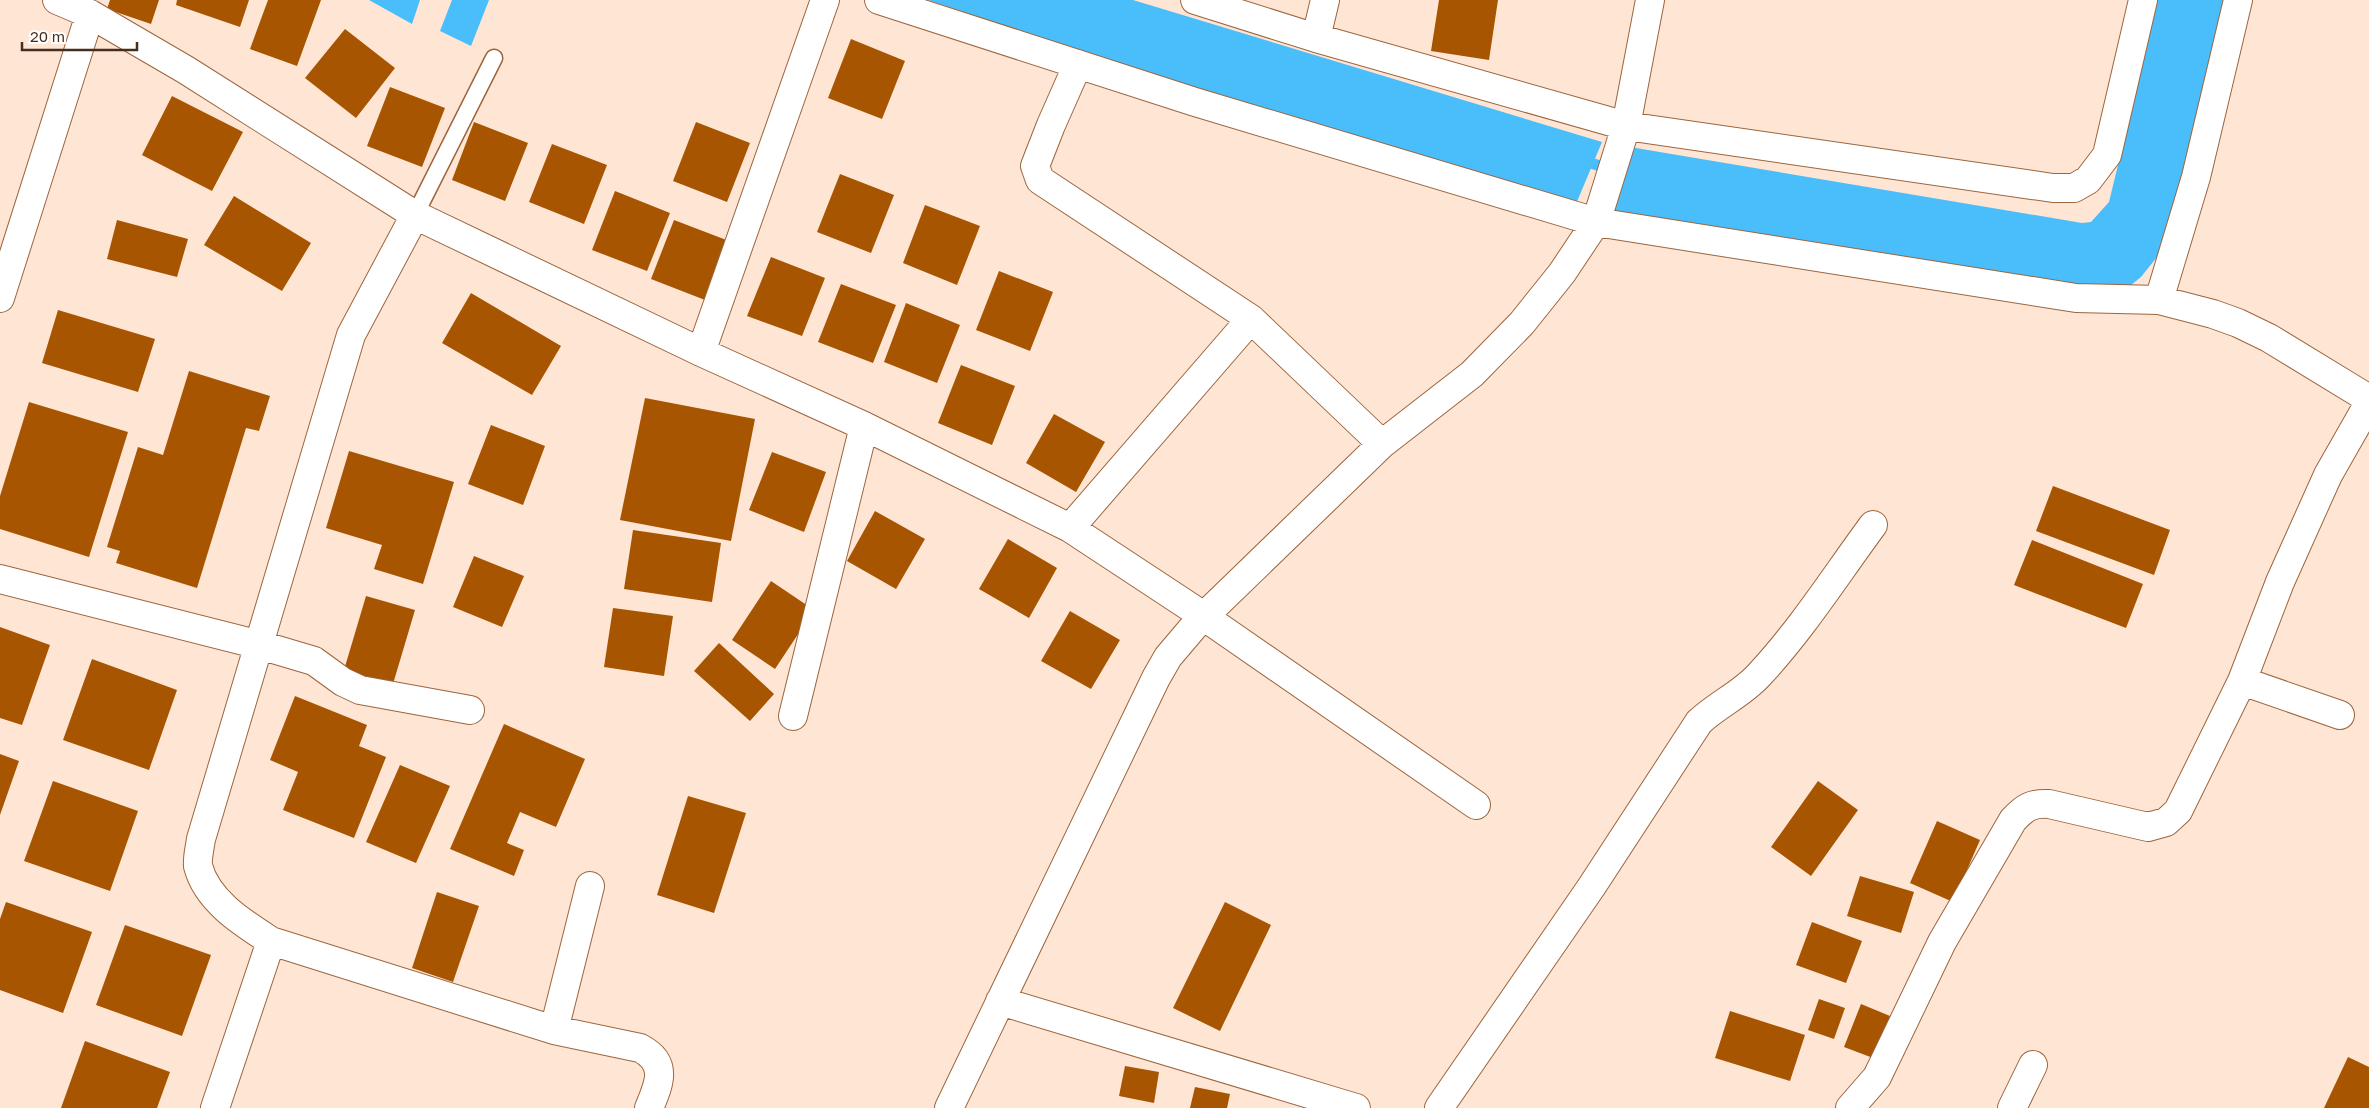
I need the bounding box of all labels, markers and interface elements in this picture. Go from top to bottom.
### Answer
scale bar [22,20,138,52]
text: 20 m [30,27,65,45]

